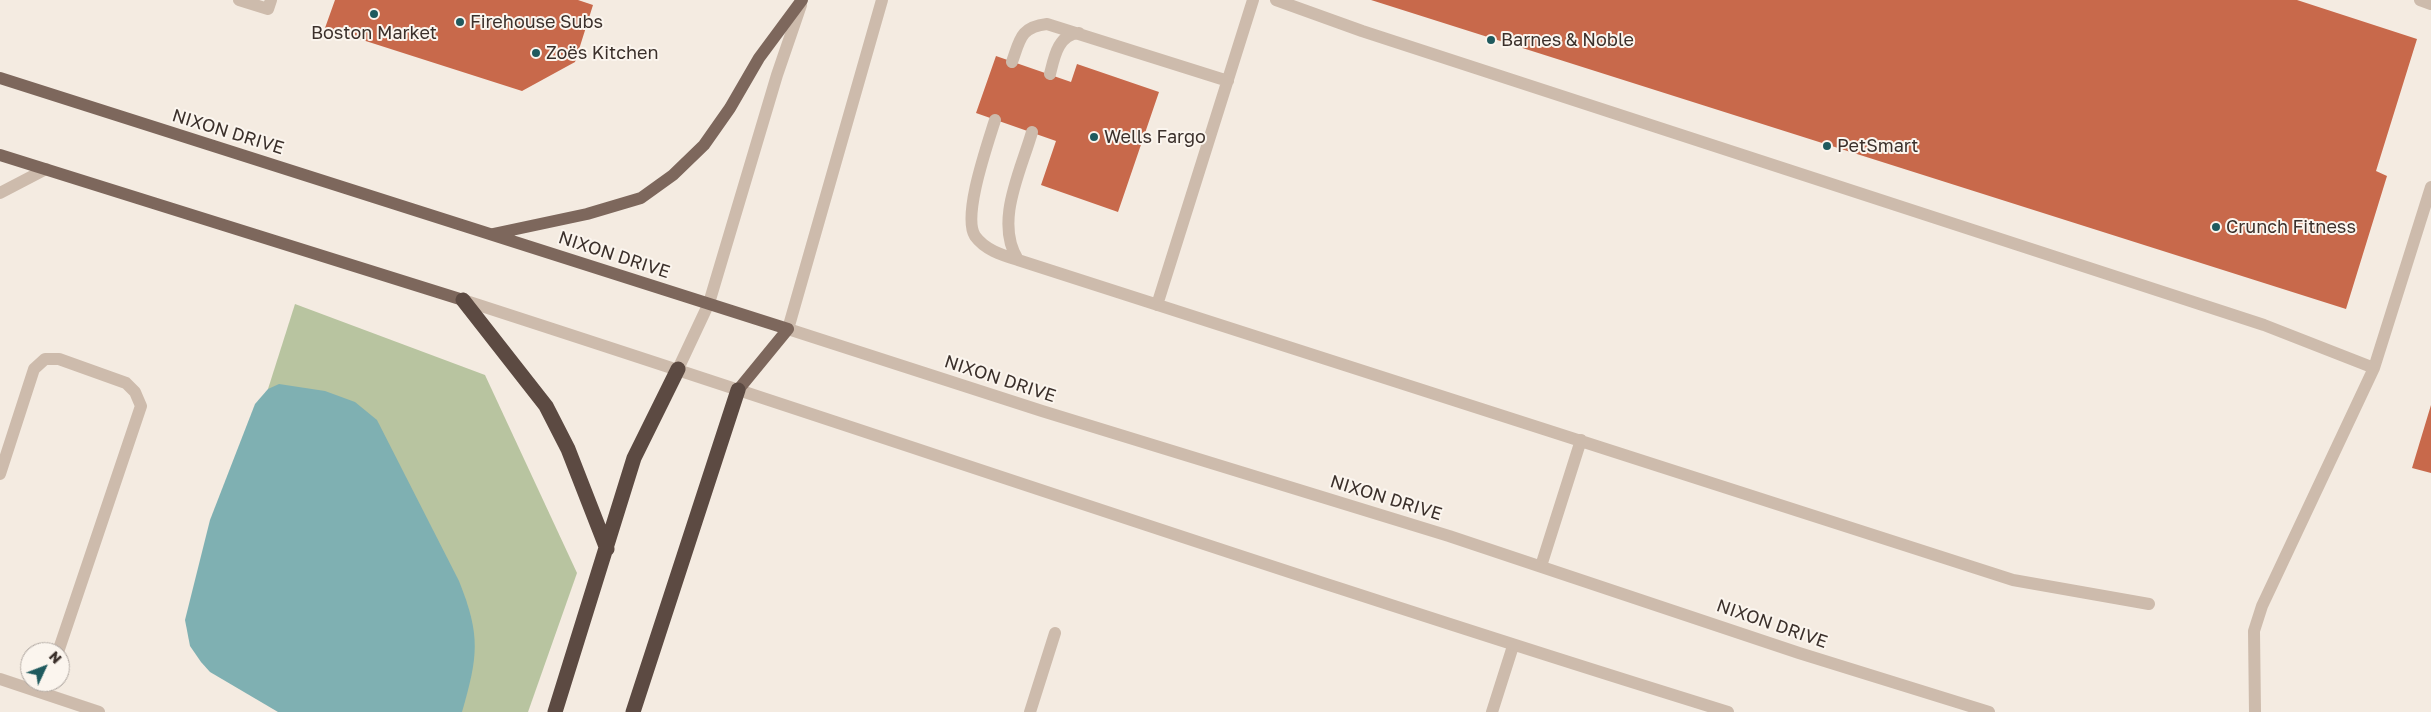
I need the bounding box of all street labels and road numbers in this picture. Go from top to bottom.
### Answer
street label: NIXON DRIVE [169,105,287,159]
street label: NIXON DRIVE [556,227,672,283]
street label: NIXON DRIVE [942,351,1058,407]
street label: NIXON DRIVE [1327,471,1445,525]
street label: NIXON DRIVE [1714,595,1830,653]

